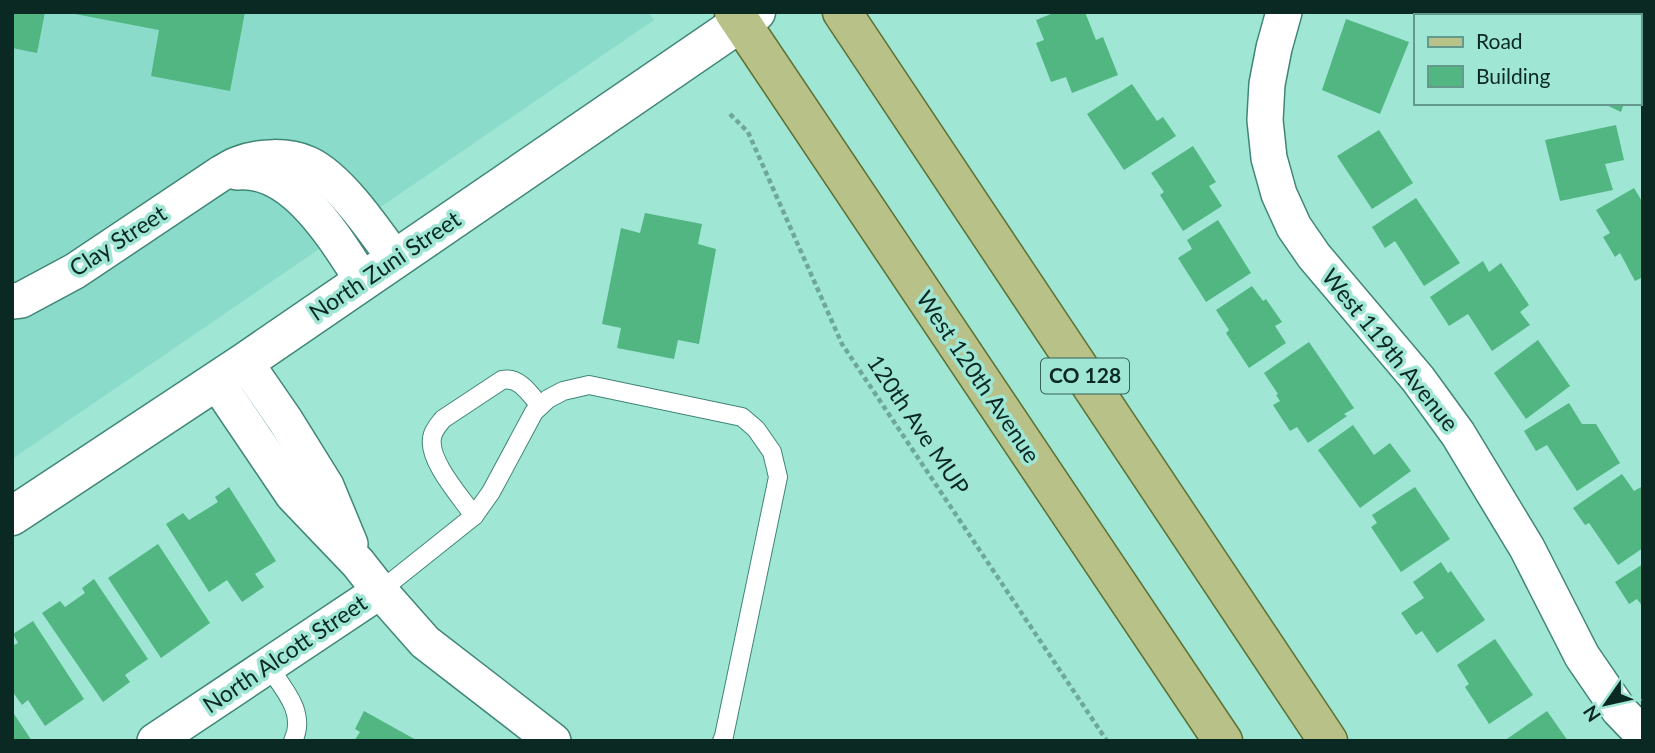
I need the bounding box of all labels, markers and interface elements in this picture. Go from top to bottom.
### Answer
legend [1414,14,1641,105]
text: Road [1476,28,1523,53]
text: Building [1476,63,1551,88]
street label: Clay Street [64,198,172,282]
street label: North Zuni Street [303,204,466,326]
street label: West 119th Avenue [1317,262,1465,436]
street label: West 120th Avenue [911,285,1047,468]
street label: 120th Ave MUP [862,349,976,500]
road number: CO 128 [1041,358,1129,394]
street label: North Alcott Street [197,588,372,718]
north arrow [1571,669,1641,739]
text: N [1578,701,1605,726]

